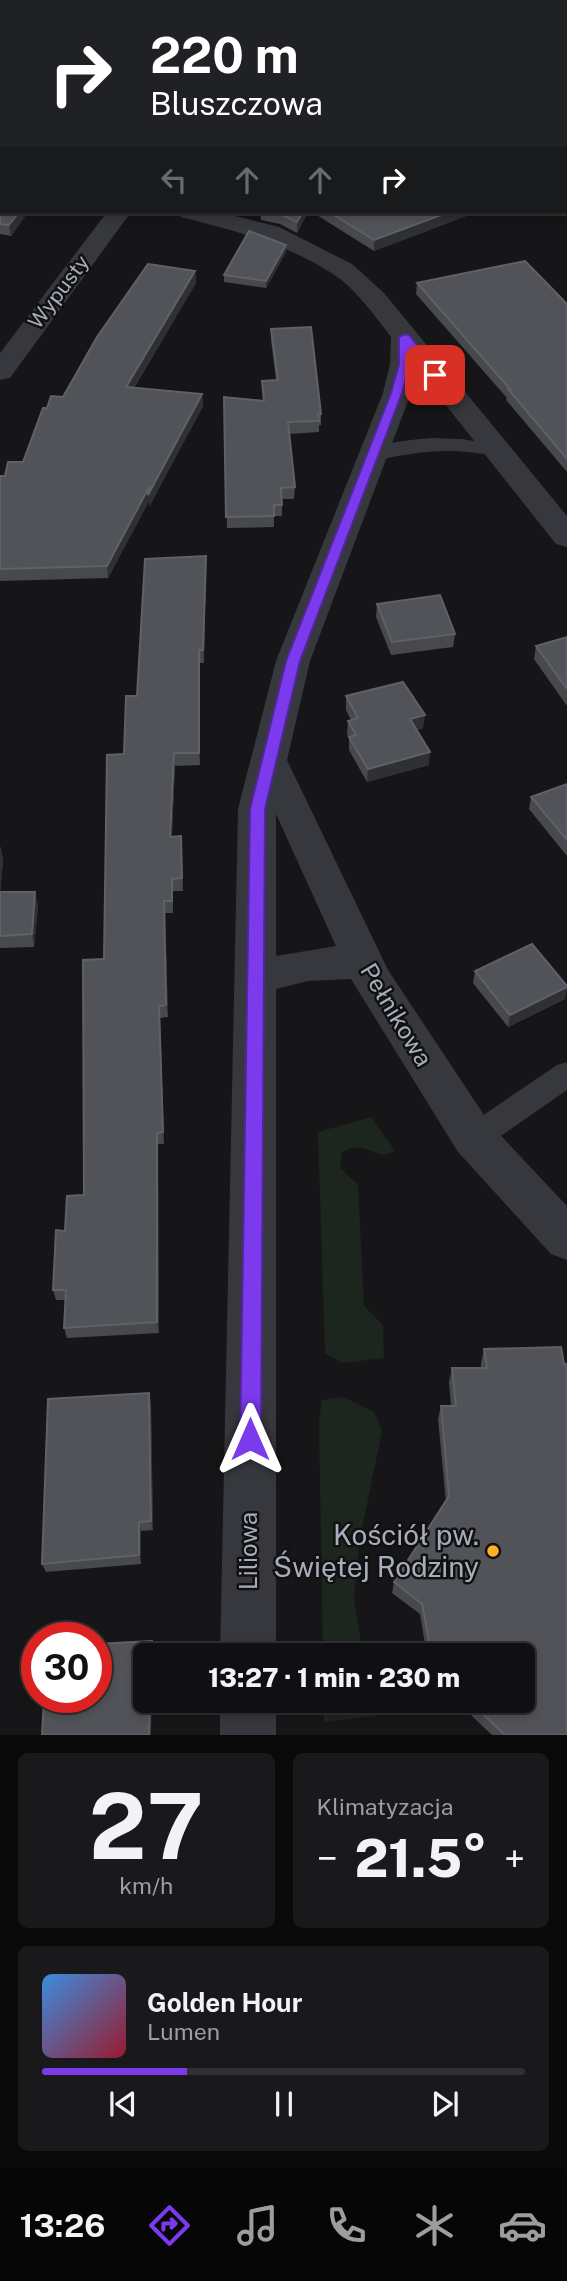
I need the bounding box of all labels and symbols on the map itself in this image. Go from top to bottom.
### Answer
street label: Wypusty [23,250,94,333]
pin [405,345,465,405]
street label: Pełnikowa [355,958,438,1071]
position arrow [213,1402,287,1476]
street label: Liliowa [234,1512,262,1590]
place label: Kościół pw. Świętej Rodziny [273,1518,479,1583]
marker: Kościół pw. Świętej Rodziny [485,1543,501,1559]
speed limit sign: 30 [21,1622,112,1713]

